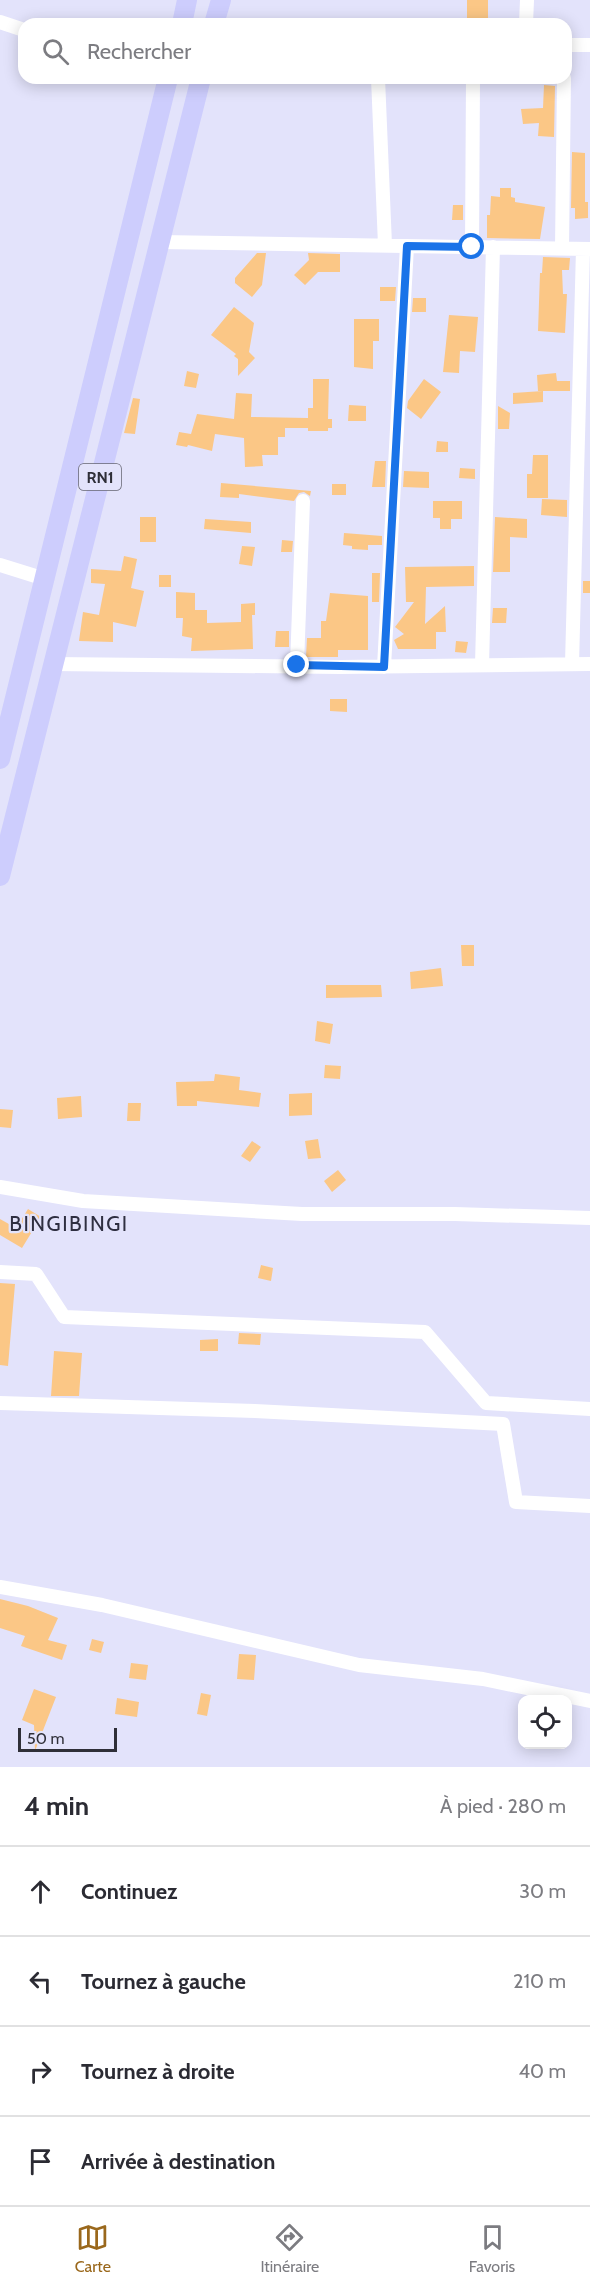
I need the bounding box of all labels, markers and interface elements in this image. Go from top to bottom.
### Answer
search box [18,18,572,84]
icon: search [39,35,72,68]
text: Rechercher [87,38,191,65]
route start [458,233,484,259]
road number: RN1 [79,464,121,490]
route end [283,651,309,677]
district label: BINGIBINGI [9,1211,129,1236]
map controls [518,1695,572,1749]
button: locate [518,1695,572,1749]
scale bar [18,1725,117,1752]
text: 50 m [27,1729,64,1748]
text: 4 min [24,1790,89,1822]
text: À pied · 280 m [440,1794,566,1818]
icon: ahead [24,1875,57,1908]
text: Continuez [81,1878,178,1905]
text: 30 m [519,1879,566,1903]
icon: left [24,1965,57,1998]
text: Tournez à gauche [81,1968,246,1995]
text: 210 m [513,1969,566,1993]
icon: right [24,2055,57,2088]
text: Tournez à droite [81,2058,235,2085]
text: 40 m [518,2059,566,2083]
icon: arrive [24,2145,57,2178]
text: Arrivée à destination [81,2148,275,2175]
tab: Carte [75,2221,111,2276]
tab: Itinéraire [260,2221,319,2276]
tab: Favoris [469,2221,515,2276]

